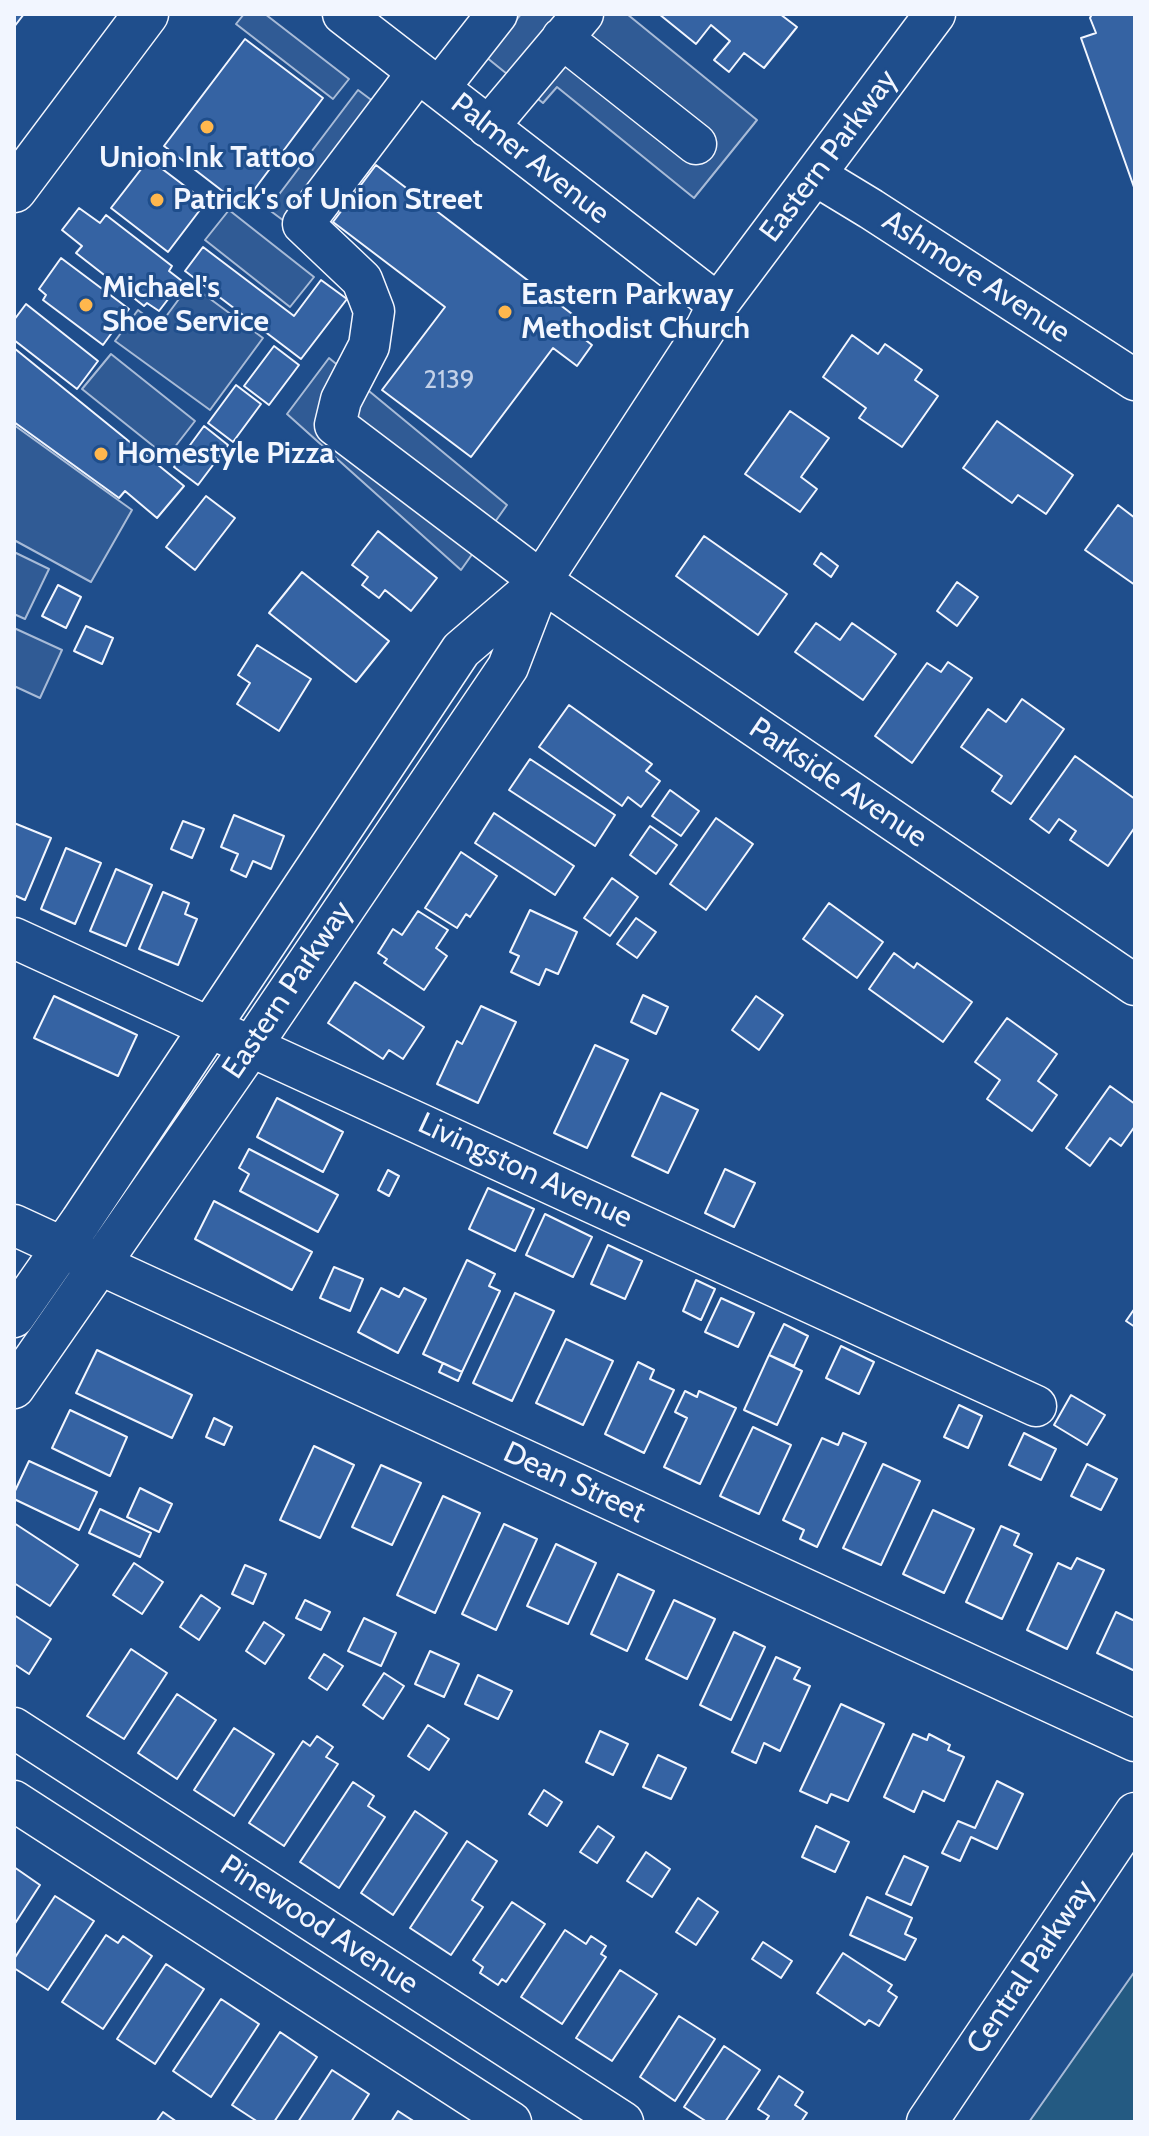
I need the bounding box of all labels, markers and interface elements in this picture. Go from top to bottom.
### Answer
street label: Eastern Parkway [753,63,905,249]
street label: Palmer Avenue [444,86,616,232]
marker: Union Ink Tattoo [198,118,216,136]
place label: Union Ink Tattoo [99,140,315,176]
place label: Patrick's of Union Street [173,182,483,218]
marker: Patrick's of Union Street [148,191,166,209]
street label: Ashmore Avenue [875,203,1077,351]
place label: Michael's Shoe Service [102,270,269,340]
place label: Eastern Parkway Methodist Church [521,277,750,348]
marker: Michael's Shoe Service [77,296,95,314]
marker: Eastern Parkway Methodist Church [496,303,514,321]
house number: 2139 [424,364,474,396]
place label: Homestyle Pizza [117,436,334,472]
marker: Homestyle Pizza [92,445,110,463]
street label: Parkside Avenue [742,710,934,856]
street label: Eastern Parkway [215,894,361,1086]
street label: Livingston Avenue [412,1106,638,1236]
street label: Dean Street [498,1435,650,1531]
street label: Pinewood Avenue [213,1848,425,2002]
street label: Central Parkway [960,1873,1102,2061]

